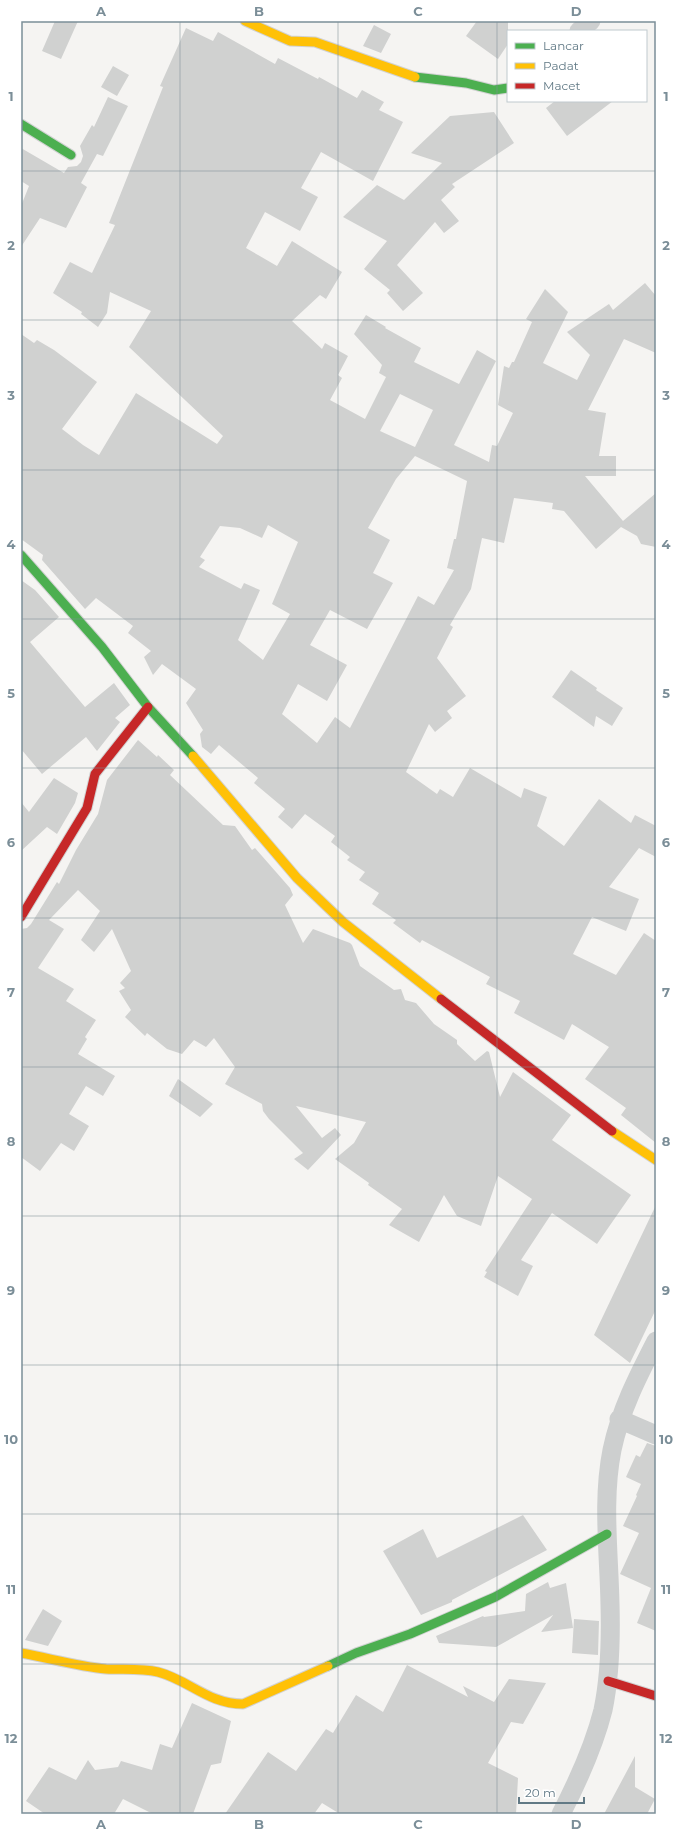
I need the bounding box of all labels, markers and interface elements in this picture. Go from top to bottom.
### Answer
text: A [95,3,107,19]
text: B [254,3,264,19]
text: C [413,3,423,19]
text: D [571,3,582,19]
legend [507,30,647,102]
text: Lancar [543,38,584,53]
text: Padat [543,58,579,73]
text: Macet [543,78,580,93]
text: 1 [8,88,14,104]
text: 1 [663,88,669,104]
text: 2 [7,237,15,253]
text: 2 [662,237,670,253]
text: 3 [6,387,15,403]
text: 3 [661,387,670,403]
text: 4 [7,536,16,552]
text: 4 [662,536,671,552]
text: 5 [7,685,15,701]
text: 5 [662,685,670,701]
text: 6 [7,834,16,850]
text: 6 [662,834,671,850]
text: 7 [7,984,15,1000]
text: 7 [662,984,670,1000]
text: 8 [7,1133,16,1149]
text: 8 [662,1133,671,1149]
text: 9 [7,1282,15,1298]
text: 9 [662,1282,670,1298]
text: 10 [4,1431,18,1447]
text: 10 [659,1431,673,1447]
text: 11 [6,1581,16,1597]
text: 11 [661,1581,671,1597]
text: 12 [5,1730,18,1746]
text: 12 [660,1730,673,1746]
scale bar [519,1779,584,1805]
text: 20 m [525,1785,556,1800]
text: A [95,1816,107,1832]
text: B [254,1816,264,1832]
text: C [413,1816,423,1832]
text: D [571,1816,582,1832]

